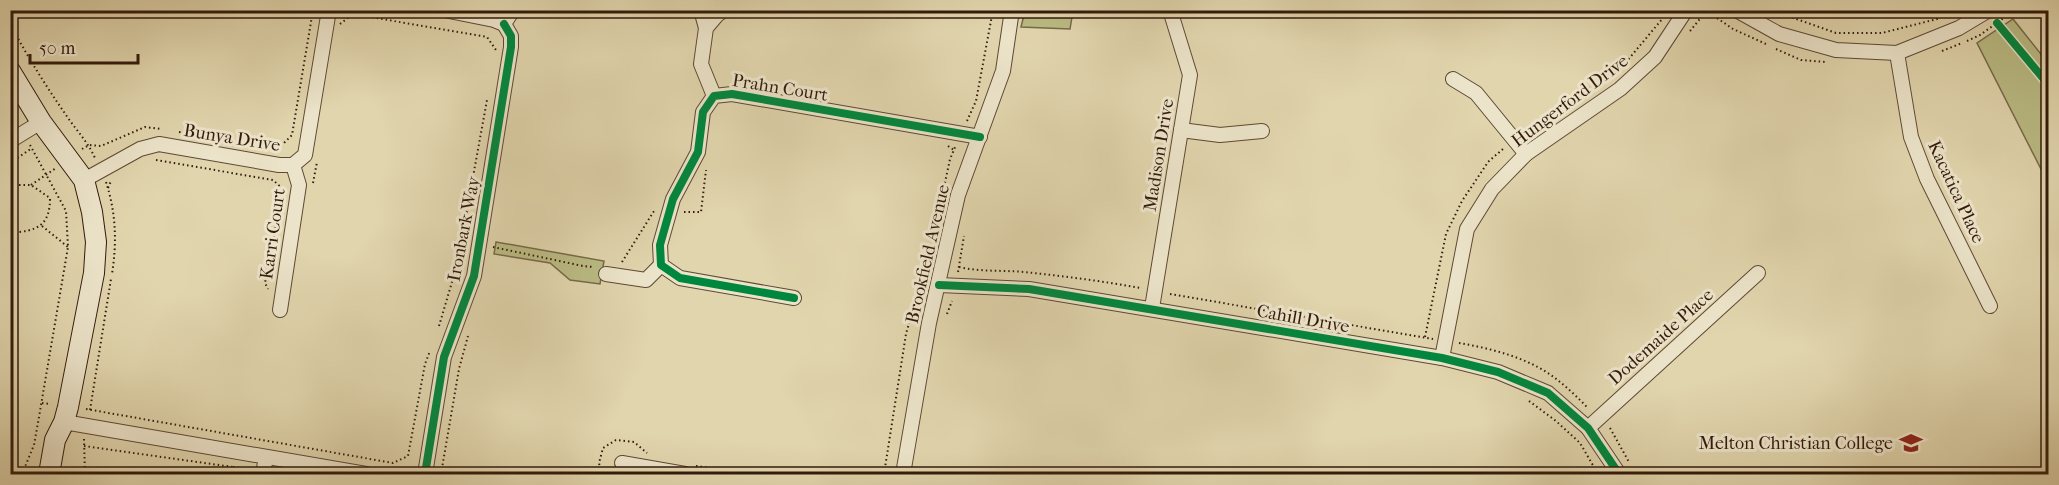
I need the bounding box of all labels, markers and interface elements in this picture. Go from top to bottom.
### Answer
scale bar [30,27,138,65]
text: 50 m [39,38,76,59]
street label: Hungerford Drive [1508,50,1633,152]
street label: Prahn Court [731,70,830,106]
street label: Madison Drive [1140,97,1178,213]
street label: Bunya Drive [182,120,282,156]
street label: Kacatica Place [1923,137,1989,247]
street label: Ironbark Way [444,173,485,283]
street label: Brookfield Avenue [902,182,954,326]
street label: Karri Court [256,187,290,281]
street label: Dodemaide Place [1604,284,1718,390]
street label: Cahill Drive [1255,301,1351,337]
school or university icon: Melton Christian College [1898,430,1924,456]
place label: Melton Christian College [1699,433,1893,454]

